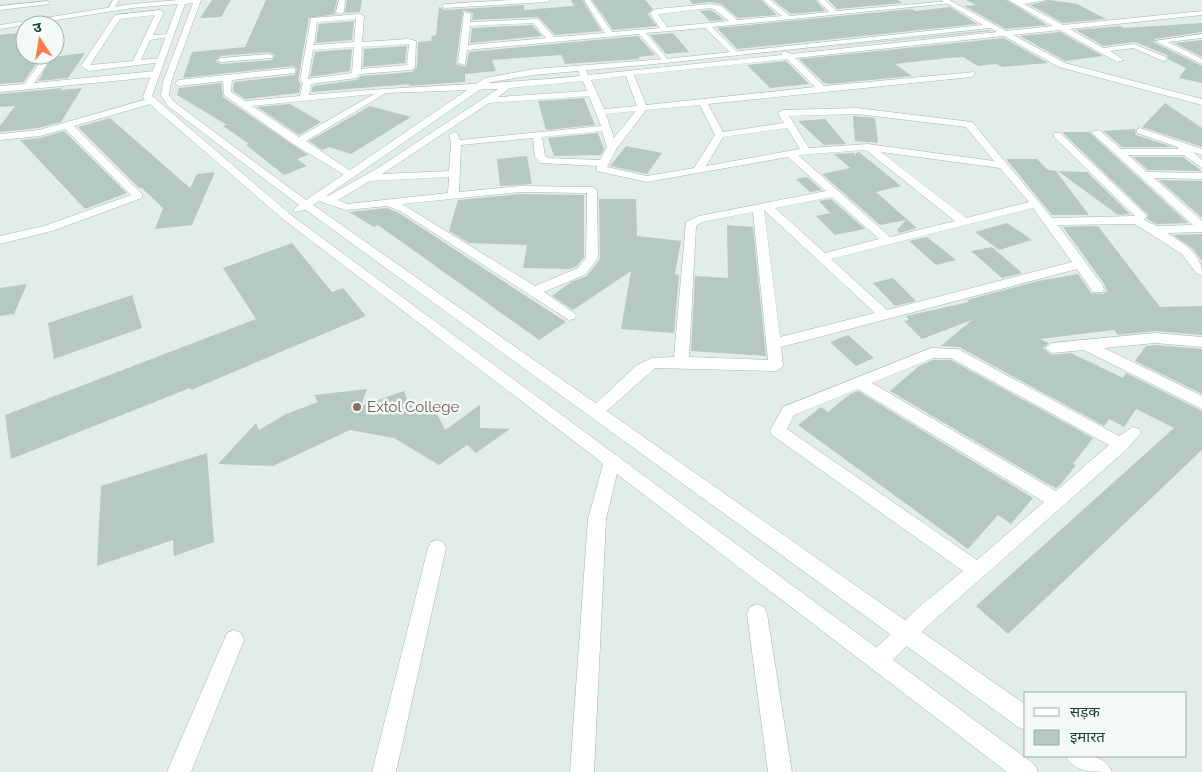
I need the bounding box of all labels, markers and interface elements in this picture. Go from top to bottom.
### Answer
north arrow [15,15,65,65]
text: उ [32,18,44,36]
place label: Extol College [367,398,459,416]
marker: Extol College [351,401,363,413]
legend [1024,692,1187,757]
text: सड़क [1070,703,1100,721]
text: इमारत [1070,728,1105,746]

